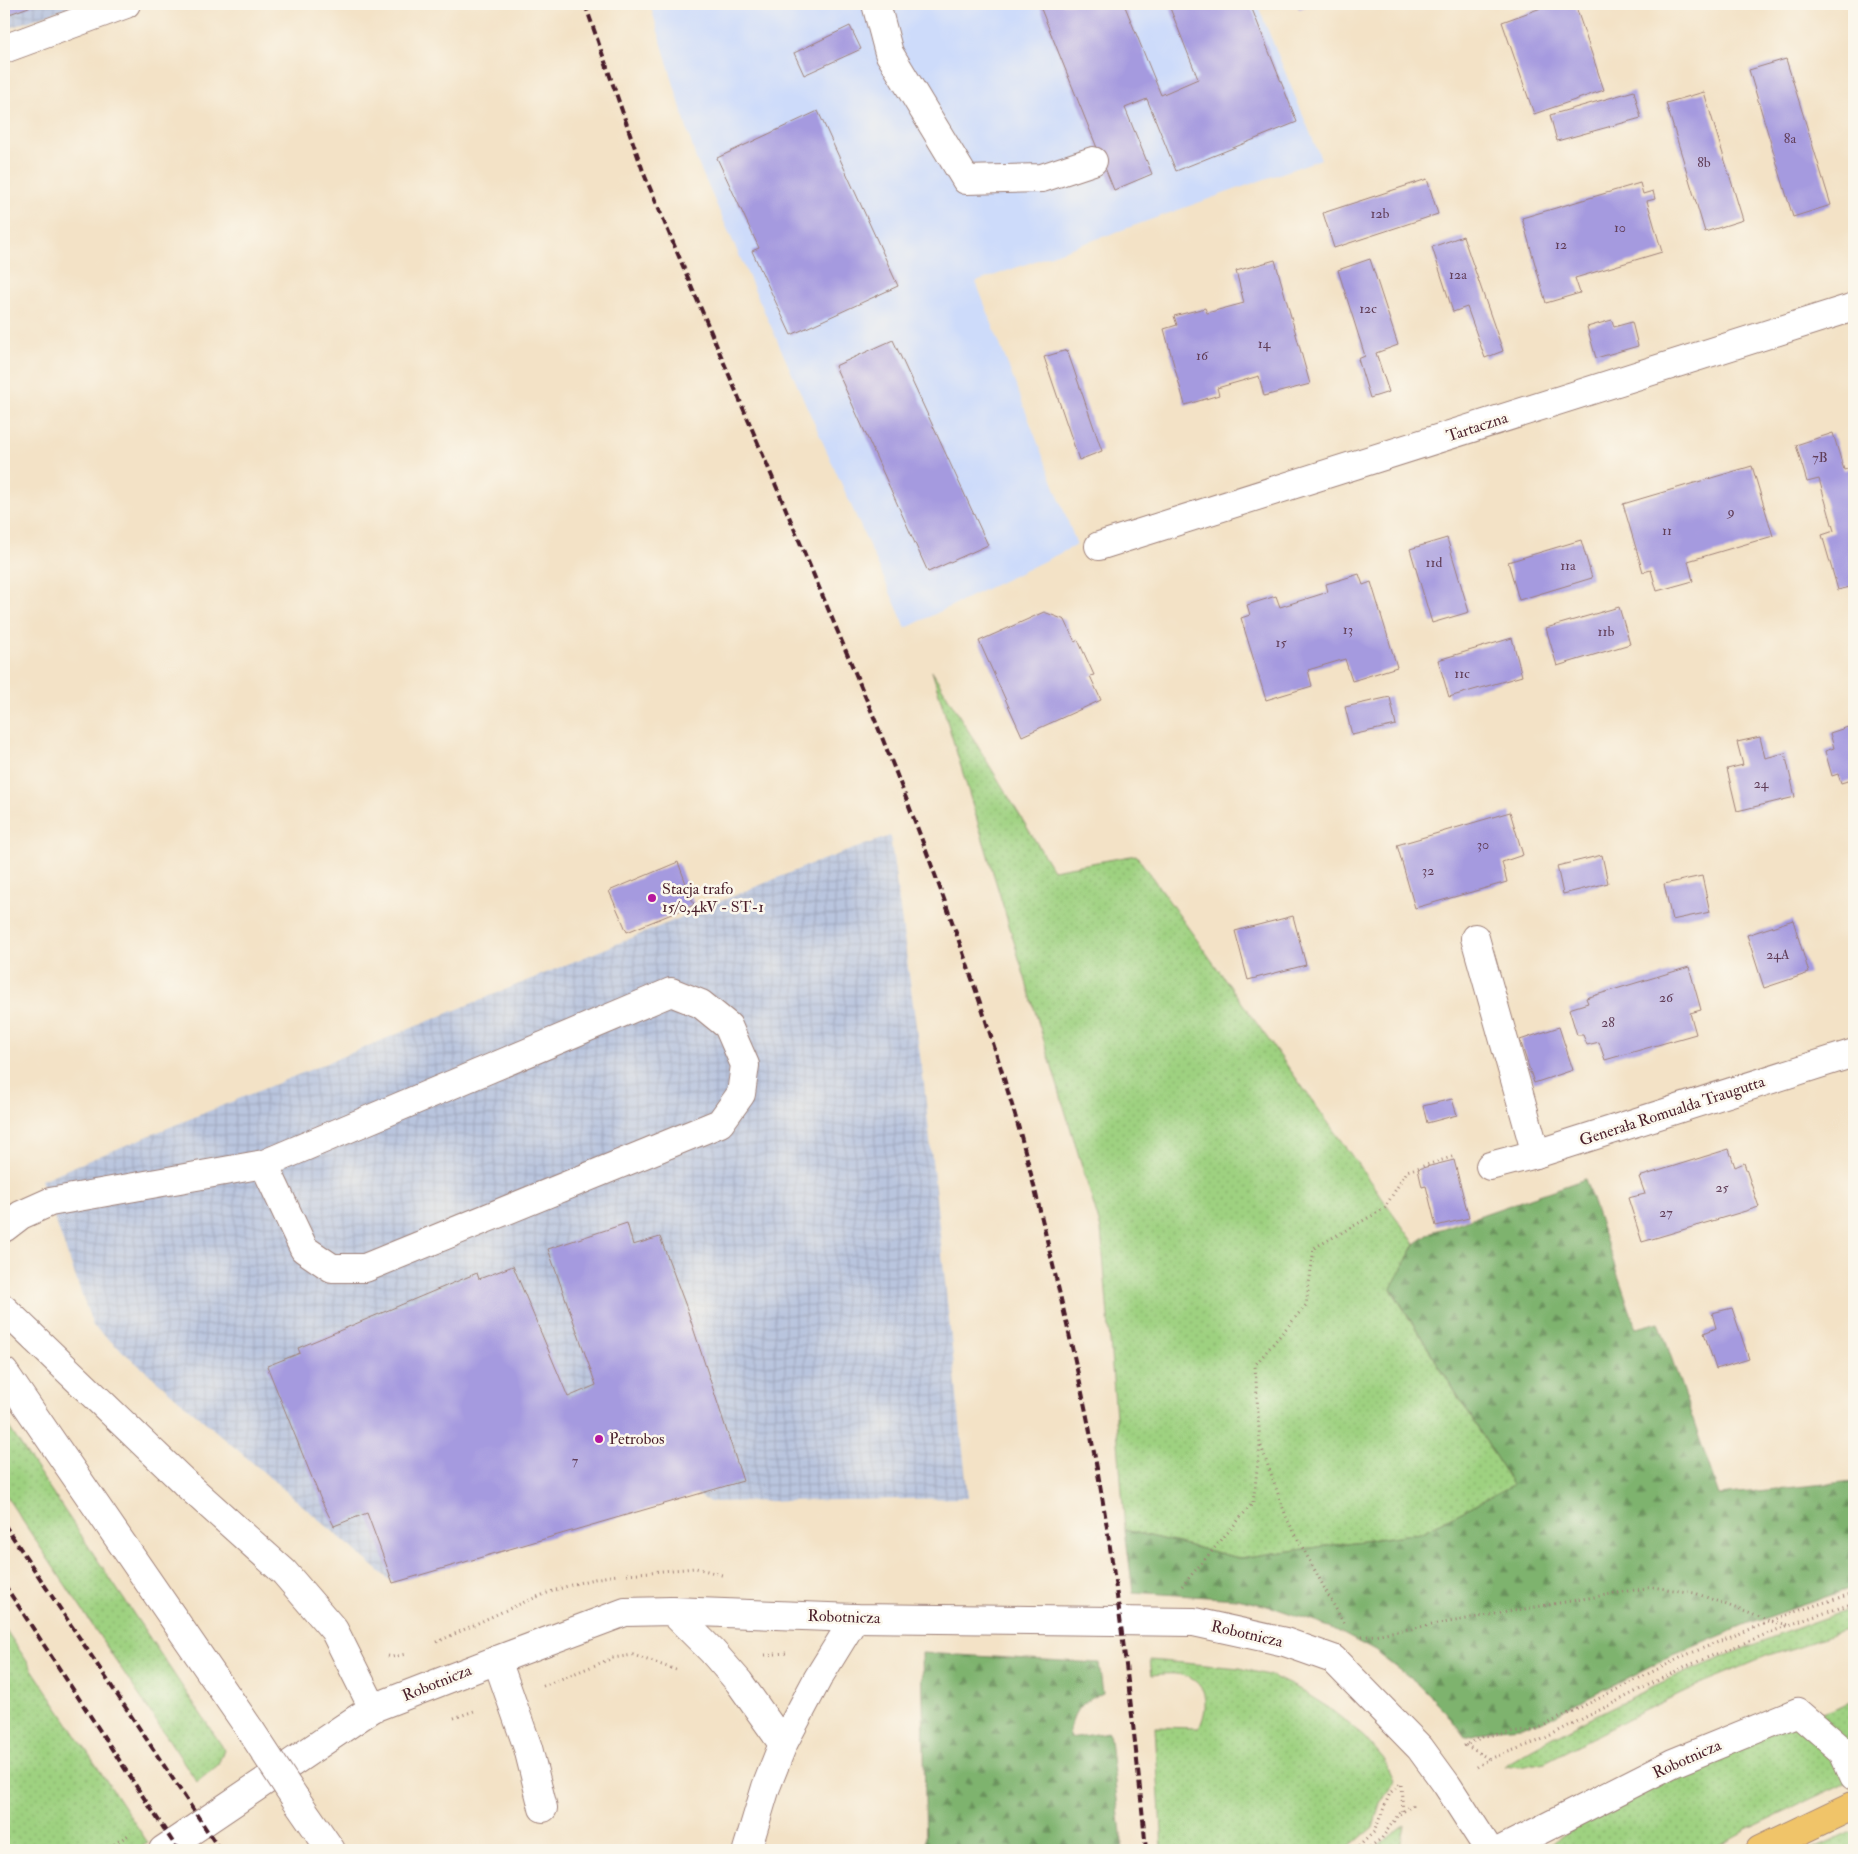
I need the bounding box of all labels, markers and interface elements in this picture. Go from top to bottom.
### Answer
house number: 8a [1784,130,1796,147]
house number: 8b [1697,154,1711,171]
house number: 12b [1371,205,1390,222]
house number: 10 [1614,219,1626,236]
house number: 12 [1555,236,1567,253]
house number: 12a [1449,266,1467,283]
house number: 12c [1359,300,1377,317]
house number: 14 [1258,335,1272,352]
house number: 16 [1196,347,1209,364]
street label: Tartaczna [1444,408,1511,446]
house number: 7B [1812,449,1828,466]
house number: 9 [1726,503,1735,520]
house number: 11 [1662,522,1672,539]
house number: 11d [1426,554,1443,571]
house number: 11a [1560,557,1576,574]
house number: 13 [1343,621,1353,638]
house number: 11b [1598,623,1615,640]
house number: 15 [1275,634,1287,651]
house number: 11c [1454,665,1470,682]
house number: 24 [1754,775,1770,792]
house number: 30 [1477,836,1489,853]
house number: 32 [1422,862,1434,879]
place label: Stacja trafo 15/0,4kV - ST-1 [662,879,764,917]
marker: Stacja trafo 15/0,4kV - ST-1 [646,892,658,904]
house number: 24A [1766,946,1790,963]
house number: 26 [1659,989,1674,1006]
house number: 28 [1601,1014,1615,1031]
street label: Generała Romualda Traugutta [1577,1071,1768,1150]
house number: 25 [1715,1179,1729,1196]
house number: 27 [1659,1204,1673,1221]
place label: Petrobos [609,1429,664,1449]
marker: Petrobos [593,1433,605,1445]
house number: 7 [572,1452,579,1469]
street label: Robotnicza [807,1606,881,1628]
street label: Robotnicza [1209,1616,1285,1652]
street label: Robotnicza [399,1660,475,1706]
street label: Robotnicza [1650,1735,1725,1783]

